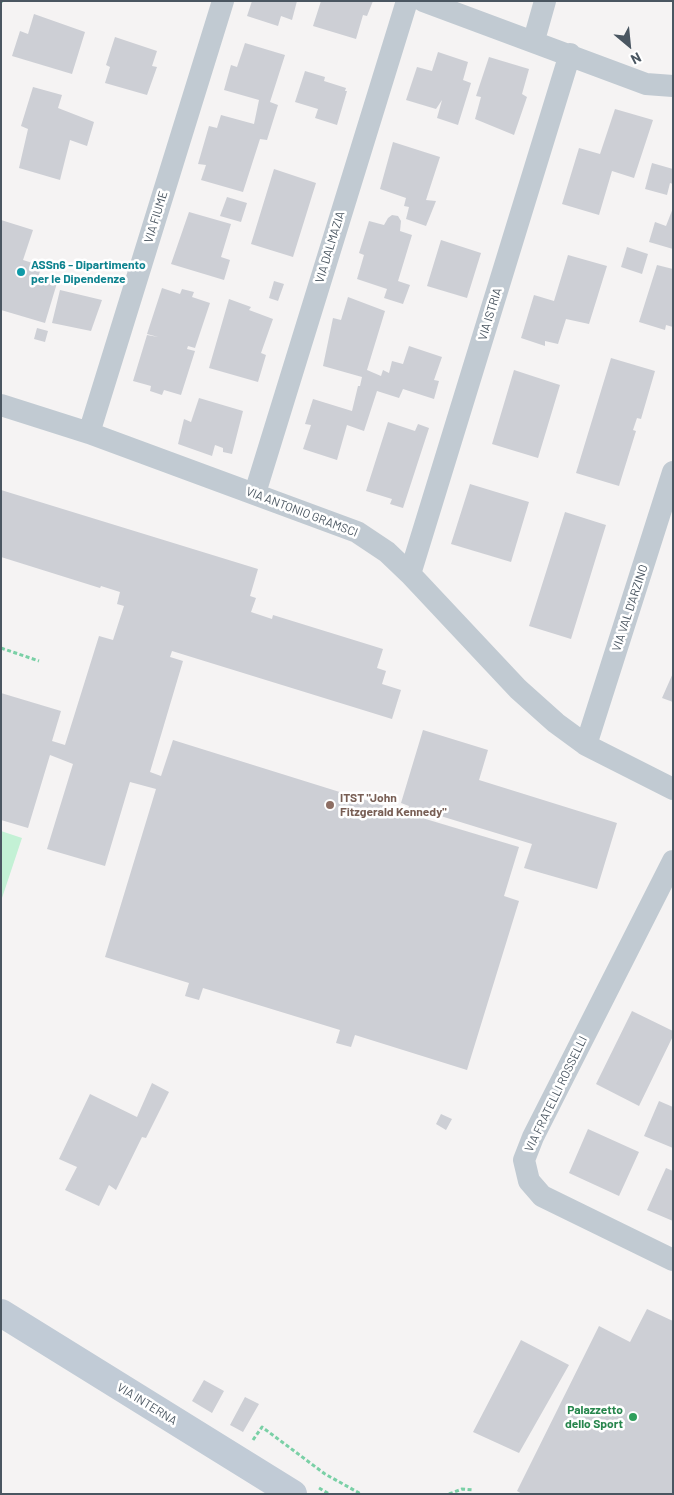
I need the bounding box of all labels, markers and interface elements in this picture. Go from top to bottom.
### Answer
north arrow [604,20,654,70]
text: N [628,49,644,68]
street label: VIA FIUME [141,189,171,245]
street label: VIA DALMAZIA [312,209,348,285]
place label: ASSn6 - Dipartimento per le Dipendenze [31,258,146,286]
marker: ASSn6 - Dipartimento per le Dipendenze [15,266,27,278]
street label: VIA ISTRIA [475,286,505,342]
street label: VIA ANTONIO GRAMSCI [244,484,360,540]
street label: VIA VAL D'ARZINO [609,563,651,653]
place label: ITST "John Fitzgerald Kennedy" [340,791,446,819]
marker: ITST "John Fitzgerald Kennedy" [324,799,336,811]
street label: VIA FRATELLI ROSSELLI [522,1034,590,1154]
street label: VIA INTERNA [114,1380,180,1428]
place label: Palazzetto dello Sport [565,1403,623,1431]
marker: Palazzetto dello Sport [627,1411,639,1423]

